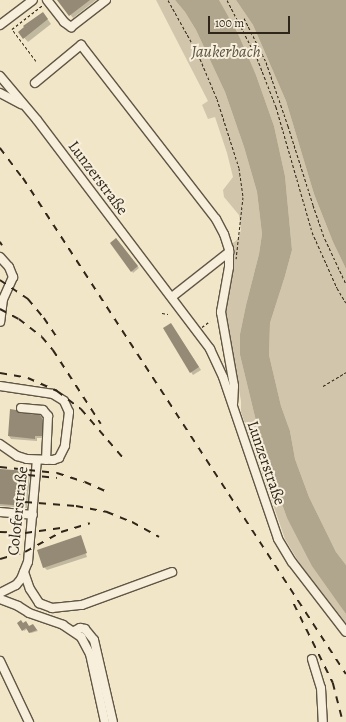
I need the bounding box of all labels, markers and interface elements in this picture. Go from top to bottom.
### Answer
scale bar [210,8,292,34]
text: 100 m [215,15,244,31]
water label: Jaukerbach [191,42,261,62]
street label: Lunzerstraße [64,137,132,219]
street label: Lunzerstraße [243,418,289,508]
street label: Coloferstraße [4,465,32,557]

